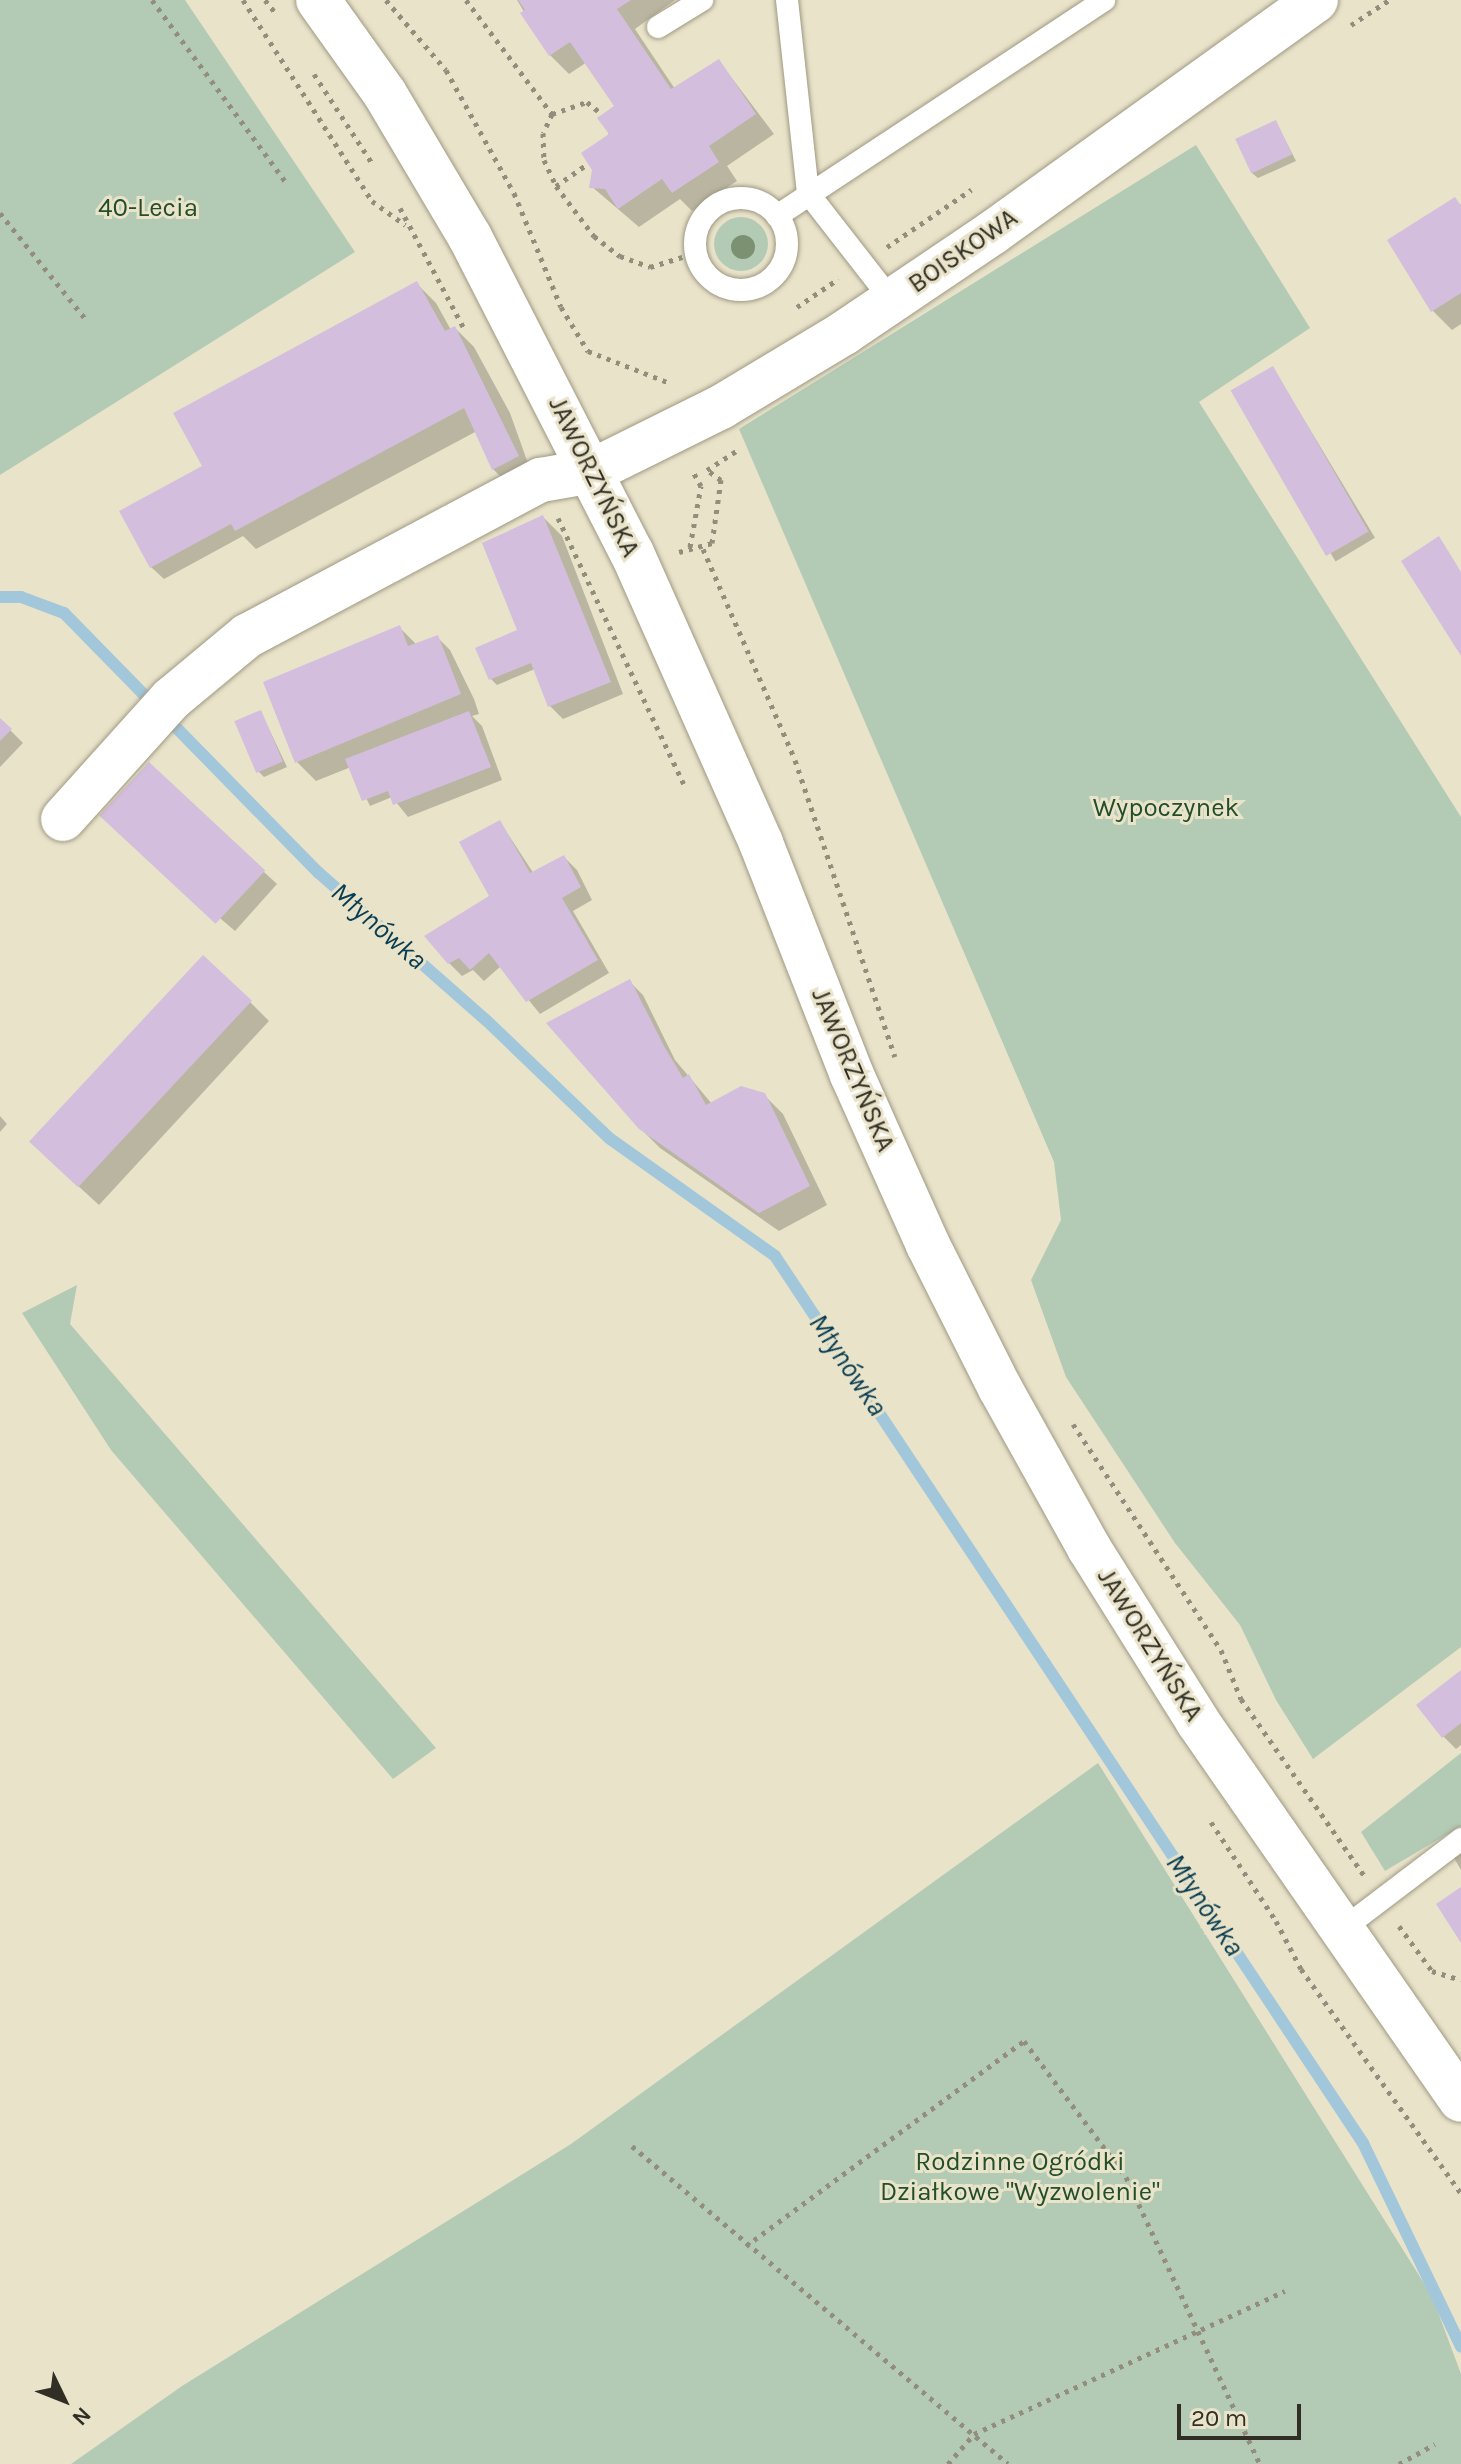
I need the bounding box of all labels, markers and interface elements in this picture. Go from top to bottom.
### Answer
park label: 40-Lecia [98,192,198,224]
street label: BOISKOWA [903,202,1023,300]
street label: JAWORZYŃSKA [542,392,646,562]
park label: Wypoczynek [1093,792,1239,824]
water label: Młynówka [324,875,434,977]
street label: JAWORZYŃSKA [805,984,901,1156]
water label: Młynówka [802,1307,894,1423]
street label: JAWORZYŃSKA [1091,1563,1209,1727]
water label: Młynówka [1159,1847,1251,1963]
park label: Rodzinne Ogródki Działkowe "Wyzwolenie" [880,2146,1160,2208]
north arrow [24,2360,104,2440]
scale bar [1181,2388,1305,2438]
text: N [67,2402,96,2431]
text: 20 m [1191,2404,1247,2432]

